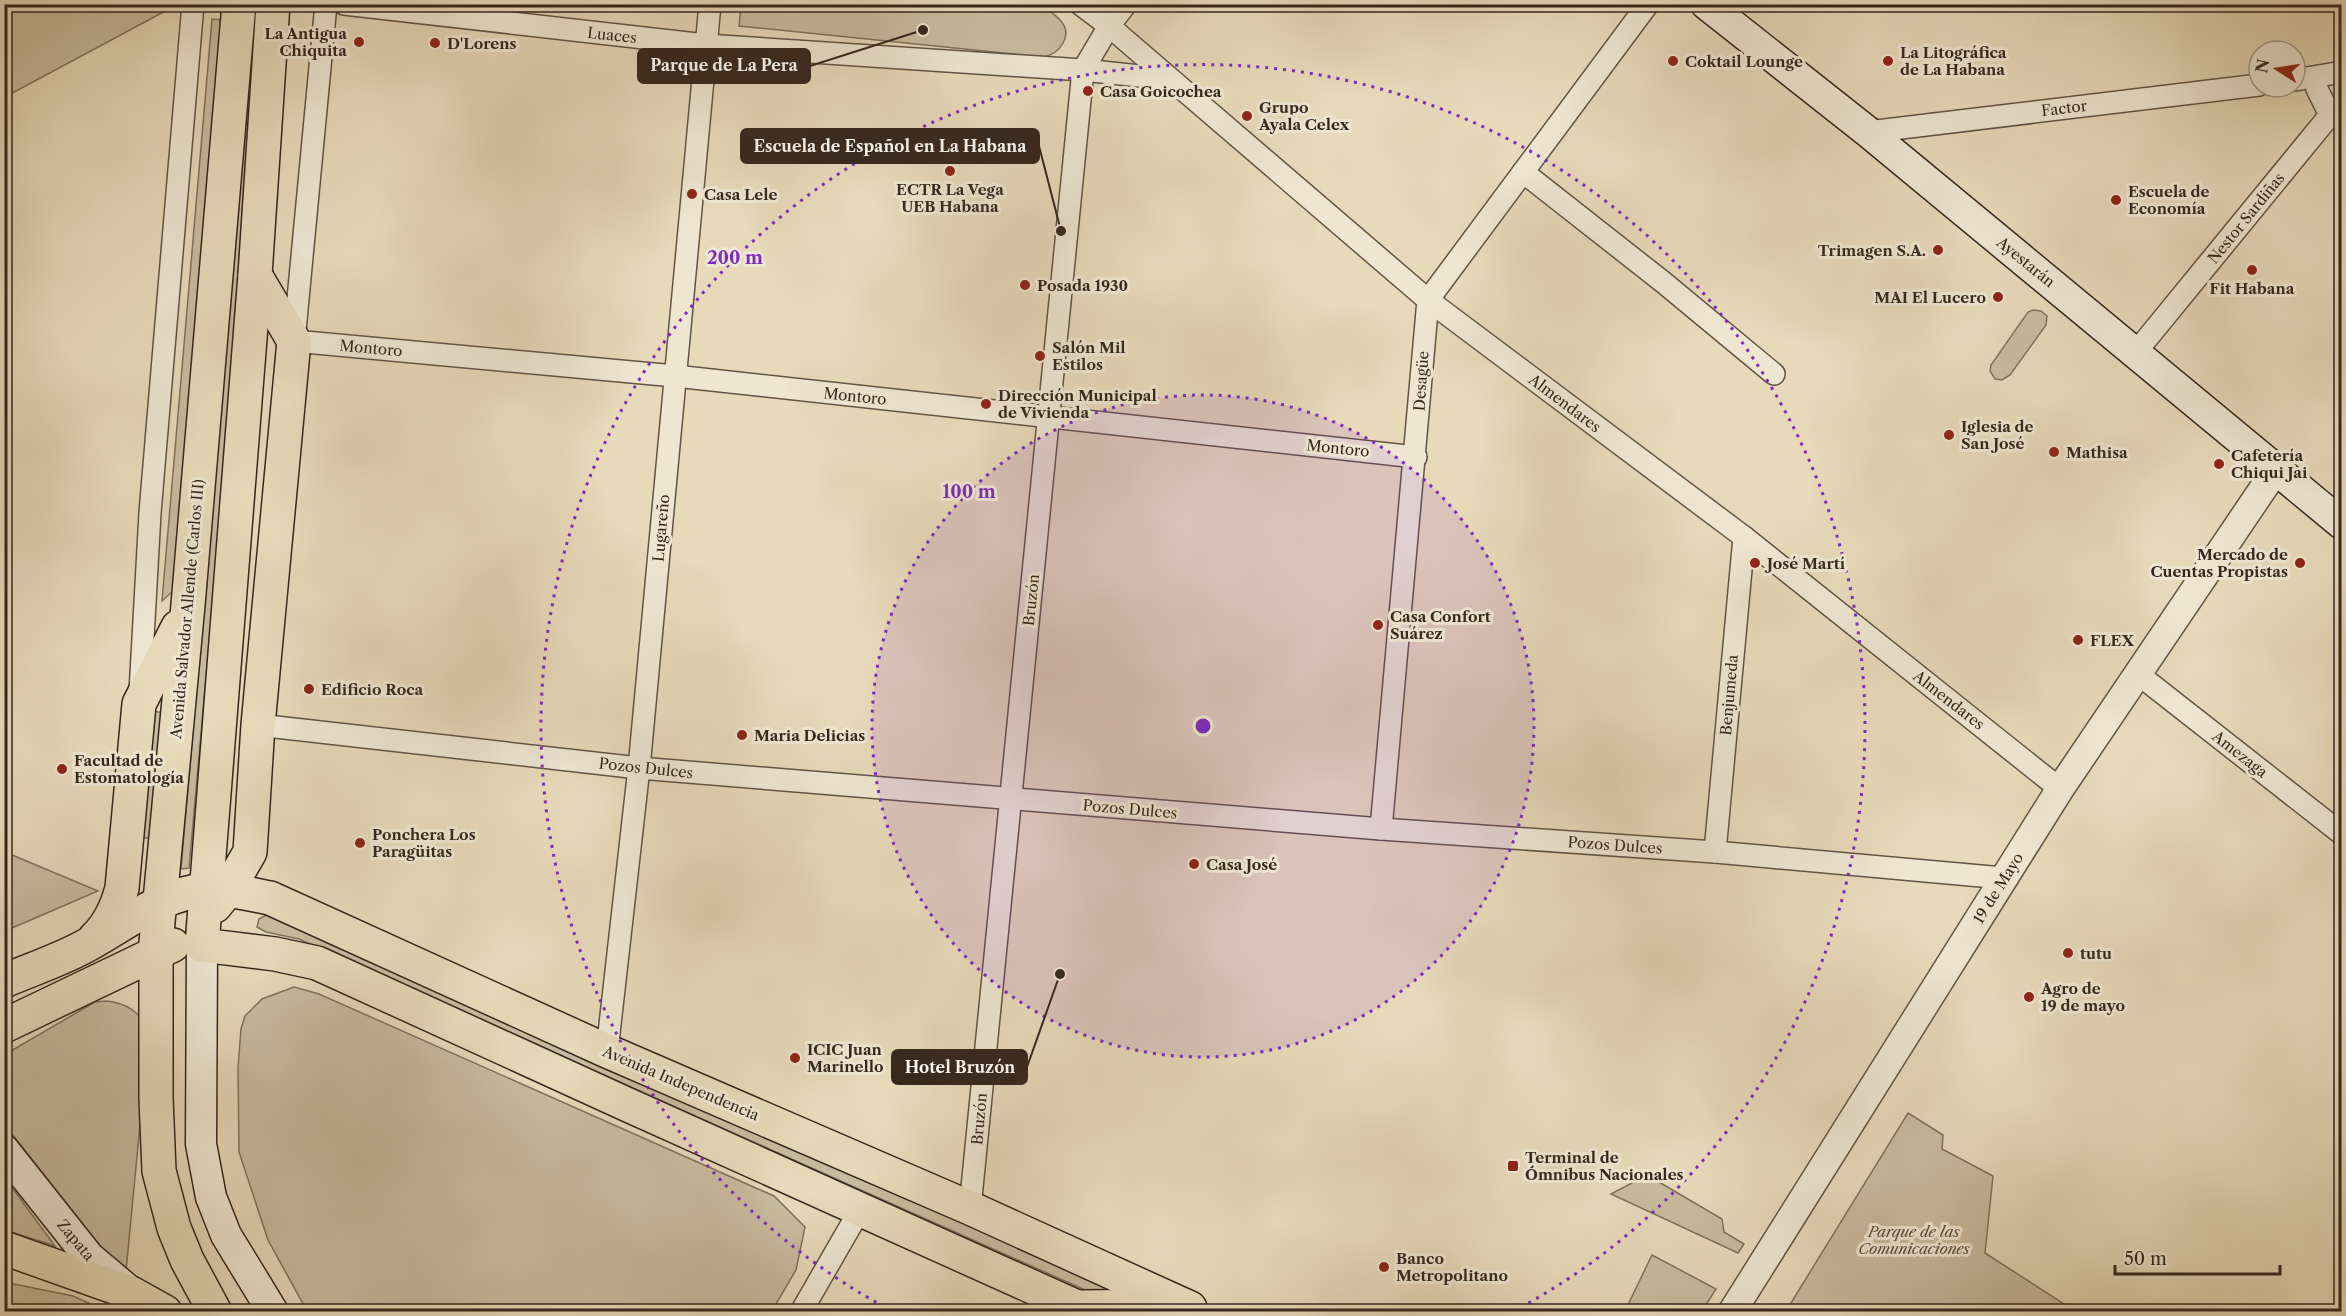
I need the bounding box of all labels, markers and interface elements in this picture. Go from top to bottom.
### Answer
street label: Luaces [586,23,638,47]
place label: La Antigua Chiquita [264,24,347,60]
place label: D'Lorens [447,34,517,53]
marker: La Antigua Chiquita [352,35,366,49]
marker: D'Lorens [428,36,442,50]
north arrow [2247,39,2307,99]
place label: La Litográfica de La Habana [1900,43,2007,79]
callout: Parque de La Pera [638,49,810,83]
place label: Coktail Lounge [1685,52,1803,71]
marker: Coktail Lounge [1666,54,1680,68]
marker: La Litográfica de La Habana [1881,54,1895,68]
text: Parque de La Pera [650,55,799,75]
text: N [2251,57,2274,75]
place label: Casa Goicochea [1100,82,1222,101]
marker: Casa Goicochea [1081,84,1095,98]
street label: Factor [2040,96,2089,120]
place label: Grupo Ayala Celex [1258,98,1349,134]
marker: Grupo Ayala Celex [1240,109,1254,123]
callout: Escuela de Español en La Habana [741,129,1039,163]
text: Escuela de Español en La Habana [753,136,1027,156]
marker: ECTR La Vega UEB Habana [943,164,957,178]
street label: Nestor Sardiñas [2203,169,2289,267]
place label: ECTR La Vega UEB Habana [896,180,1004,216]
place label: Escuela de Economía [2128,182,2210,218]
place label: Casa Lele [704,185,778,204]
marker: Casa Lele [685,187,699,201]
marker: Escuela de Economía [2109,193,2123,207]
street label: Ayestarán [1992,232,2060,292]
place label: Trimagen S.A. [1818,241,1926,260]
marker: Trimagen S.A. [1931,243,1945,257]
text: 200 m [707,247,763,269]
marker: Fit Habana [2245,263,2259,277]
place label: Posada 1930 [1037,276,1128,295]
marker: Posada 1930 [1018,278,1032,292]
place label: Fit Habana [2210,279,2295,298]
place label: MAI El Lucero [1874,288,1986,307]
marker: MAI El Lucero [1991,290,2005,304]
street label: Montoro [339,336,403,360]
place label: Salón Mil Estilos [1052,338,1126,374]
marker: Salón Mil Estilos [1033,349,1047,363]
street label: Desagüe [1409,350,1433,412]
street label: Almendares [1524,369,1605,436]
street label: Montoro [823,383,887,409]
place label: Dirección Municipal de Vivienda [998,386,1157,422]
marker: Dirección Municipal de Vivienda [979,397,993,411]
place label: Iglesia de San José [1961,417,2034,453]
marker: Iglesia de San José [1942,428,1956,442]
street label: Montoro [1306,435,1370,461]
place label: Mathisa [2066,443,2128,462]
marker: Mathisa [2047,445,2061,459]
place label: Cafetería Chiqui Jai [2231,446,2308,482]
marker: Cafetería Chiqui Jai [2212,457,2226,471]
street label: Avenida Salvador Allende (Carlos III) [166,478,208,741]
text: 100 m [942,481,996,503]
street label: Lugareño [649,493,673,563]
place label: Mercado de Cuentas Propistas [2150,545,2288,581]
place label: José Martí [1764,554,1846,573]
marker: José Martí [1748,556,1762,570]
marker: Mercado de Cuentas Propistas [2293,556,2307,570]
street label: Bruzón [1019,572,1043,627]
place label: Casa Confort Suárez [1390,607,1491,643]
marker: Casa Confort Suárez [1371,618,1385,632]
place label: FLEX [2090,631,2134,650]
marker: FLEX [2071,633,2085,647]
street label: Benjumeda [1716,654,1742,736]
street label: Almendares [1909,666,1989,734]
place label: Edificio Roca [321,680,423,699]
marker: Edificio Roca [302,682,316,696]
centre of rings [1193,716,1213,736]
place label: Maria Delicias [754,726,865,745]
street label: Amezaga [2208,726,2271,782]
marker: Maria Delicias [735,728,749,742]
place label: Facultad de Estomatología [74,751,184,787]
street label: Pozos Dulces [598,754,694,782]
marker: Facultad de Estomatología [55,762,69,776]
street label: Pozos Dulces [1082,795,1178,823]
place label: Ponchera Los Paragüitas [372,825,476,861]
street label: Pozos Dulces [1567,832,1663,858]
marker: Ponchera Los Paragüitas [353,836,367,850]
street label: 19 de Mayo [1969,849,2027,927]
place label: Casa José [1206,855,1277,874]
marker: Casa José [1187,857,1201,871]
place label: tutu [2080,944,2112,963]
marker: tutu [2061,946,2075,960]
place label: Agro de 19 de mayo [2040,979,2125,1015]
marker: Agro de 19 de mayo [2022,990,2036,1004]
place label: ICIC Juan Marinello [807,1040,884,1076]
street label: Avenida Independencia [599,1041,762,1125]
callout: Hotel Bruzón [892,1050,1027,1084]
marker: ICIC Juan Marinello [788,1051,802,1065]
text: Hotel Bruzón [905,1057,1015,1077]
street label: Bruzón [967,1092,991,1146]
place label: Terminal de Ómnibus Nacionales [1525,1148,1684,1184]
marker: Terminal de Ómnibus Nacionales [1506,1159,1520,1173]
street label: Zapata [53,1215,99,1265]
park label: Parque de las Comunicaciones [1858,1222,1970,1258]
scale bar [2115,1238,2280,1276]
text: 50 m [2124,1248,2167,1270]
place label: Banco Metropolitano [1396,1249,1508,1285]
marker: Banco Metropolitano [1377,1260,1391,1274]

